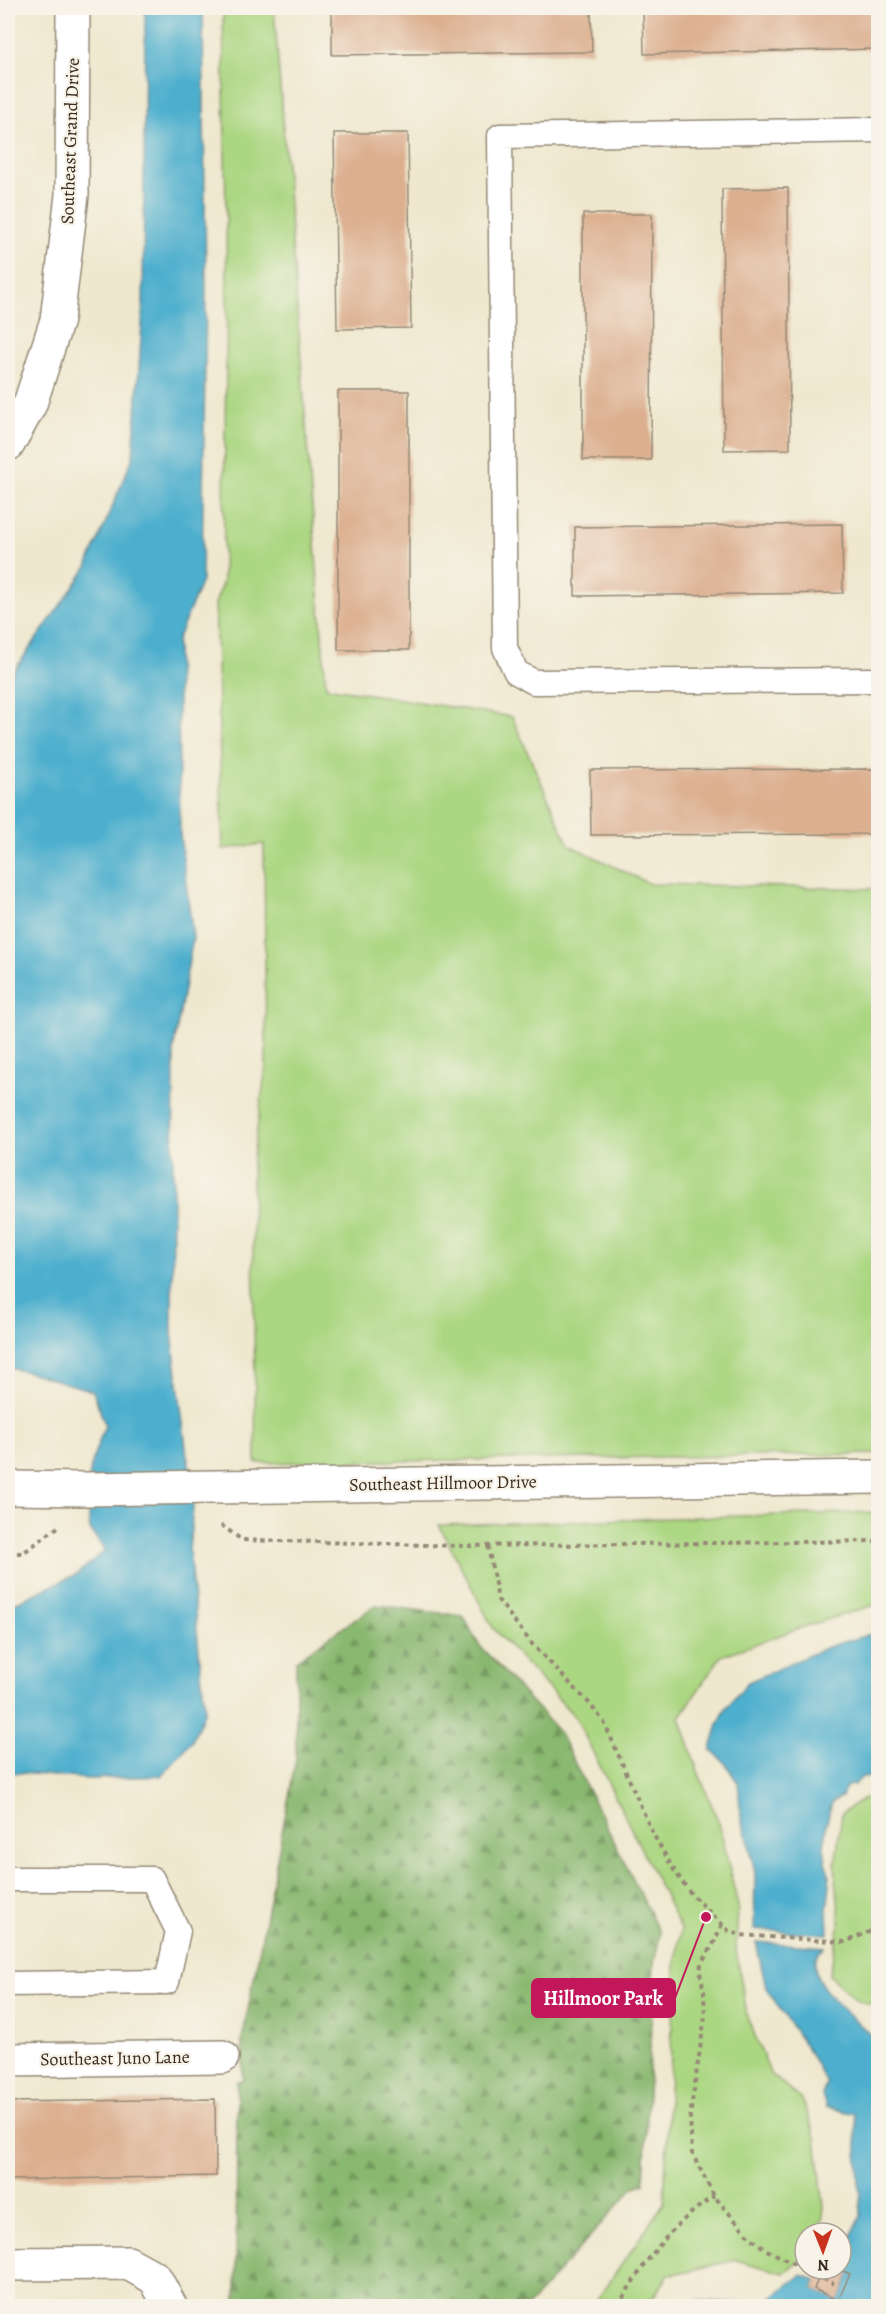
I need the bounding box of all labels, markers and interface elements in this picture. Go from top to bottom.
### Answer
street label: Southeast Grand Drive [55,57,85,225]
street label: Southeast Hillmoor Drive [349,1469,537,1497]
callout: Hillmoor Park [532,1979,675,2017]
text: Hillmoor Park [543,1985,663,2012]
street label: Southeast Juno Lane [40,2045,190,2071]
north arrow [793,2221,853,2281]
text: N [817,2254,829,2276]

